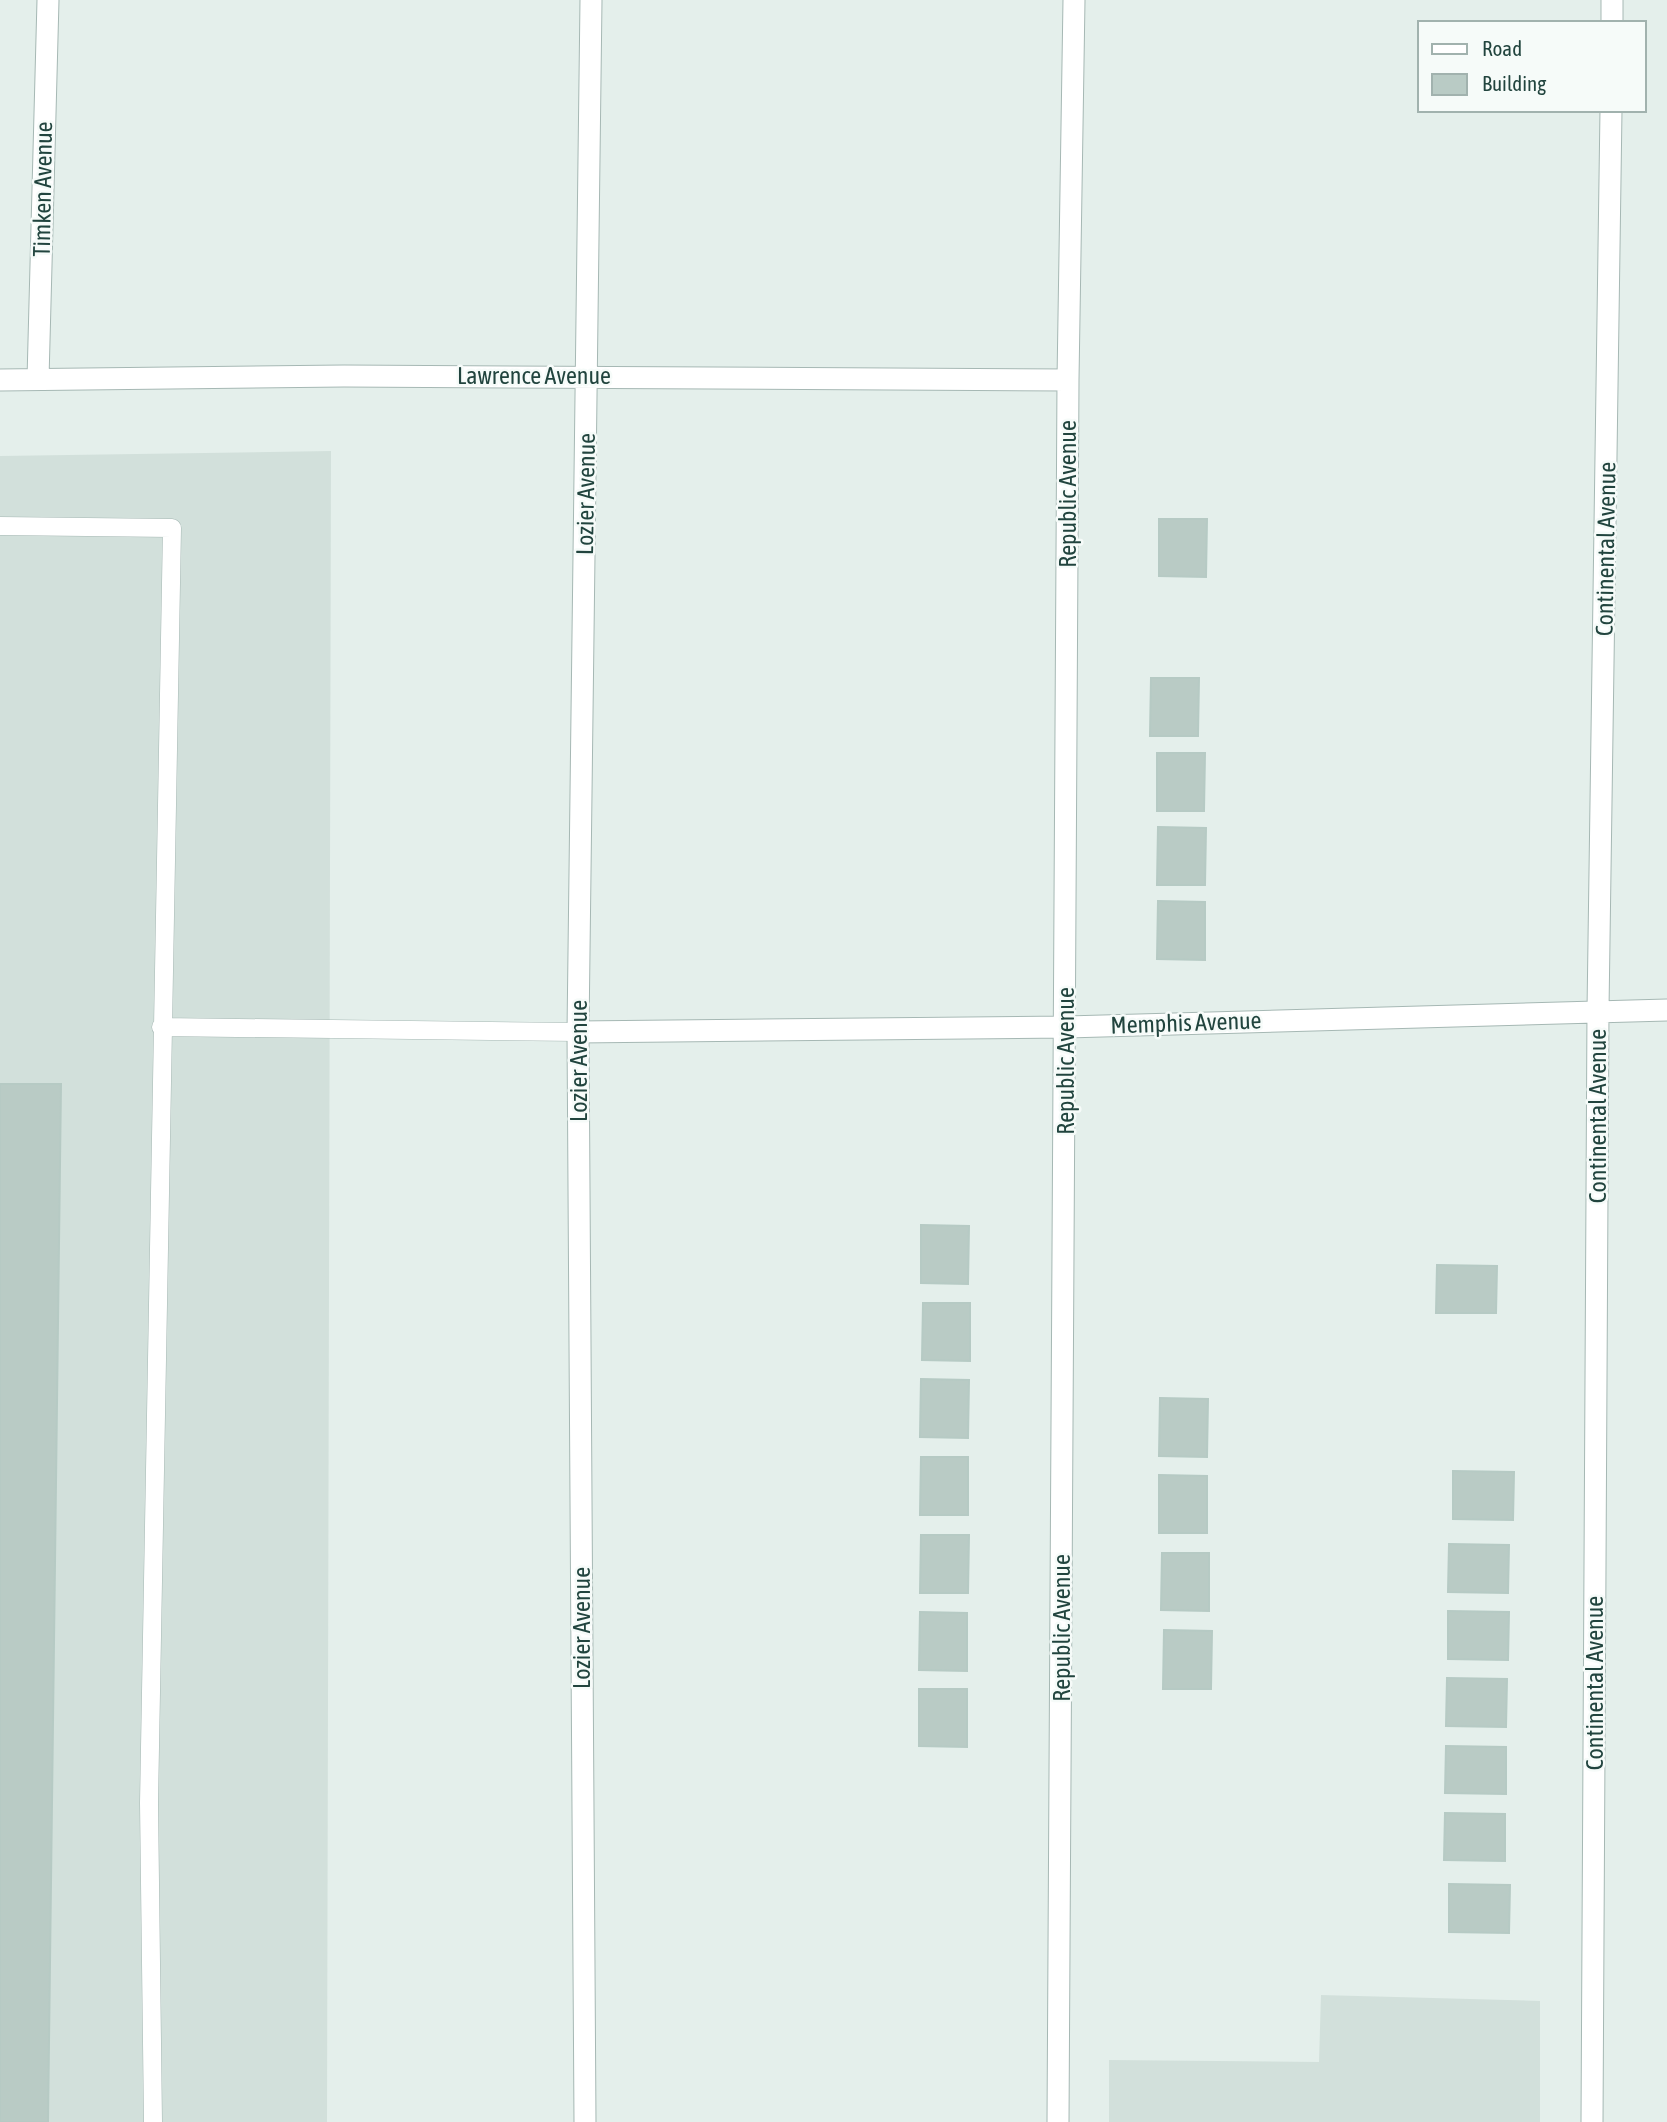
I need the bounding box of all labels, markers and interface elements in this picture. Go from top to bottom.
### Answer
legend [1418,21,1646,112]
text: Road [1482,36,1522,60]
text: Building [1482,71,1546,95]
street label: Timken Avenue [28,121,57,257]
street label: Lawrence Avenue [457,362,611,389]
street label: Republic Avenue [1054,420,1081,568]
street label: Lozier Avenue [571,433,600,555]
street label: Continental Avenue [1590,462,1621,636]
street label: Republic Avenue [1052,987,1079,1135]
street label: Lozier Avenue [565,1000,592,1122]
street label: Memphis Avenue [1110,1006,1262,1039]
street label: Continental Avenue [1584,1029,1611,1203]
street label: Republic Avenue [1048,1554,1075,1702]
street label: Lozier Avenue [568,1567,595,1689]
street label: Continental Avenue [1581,1596,1608,1770]

